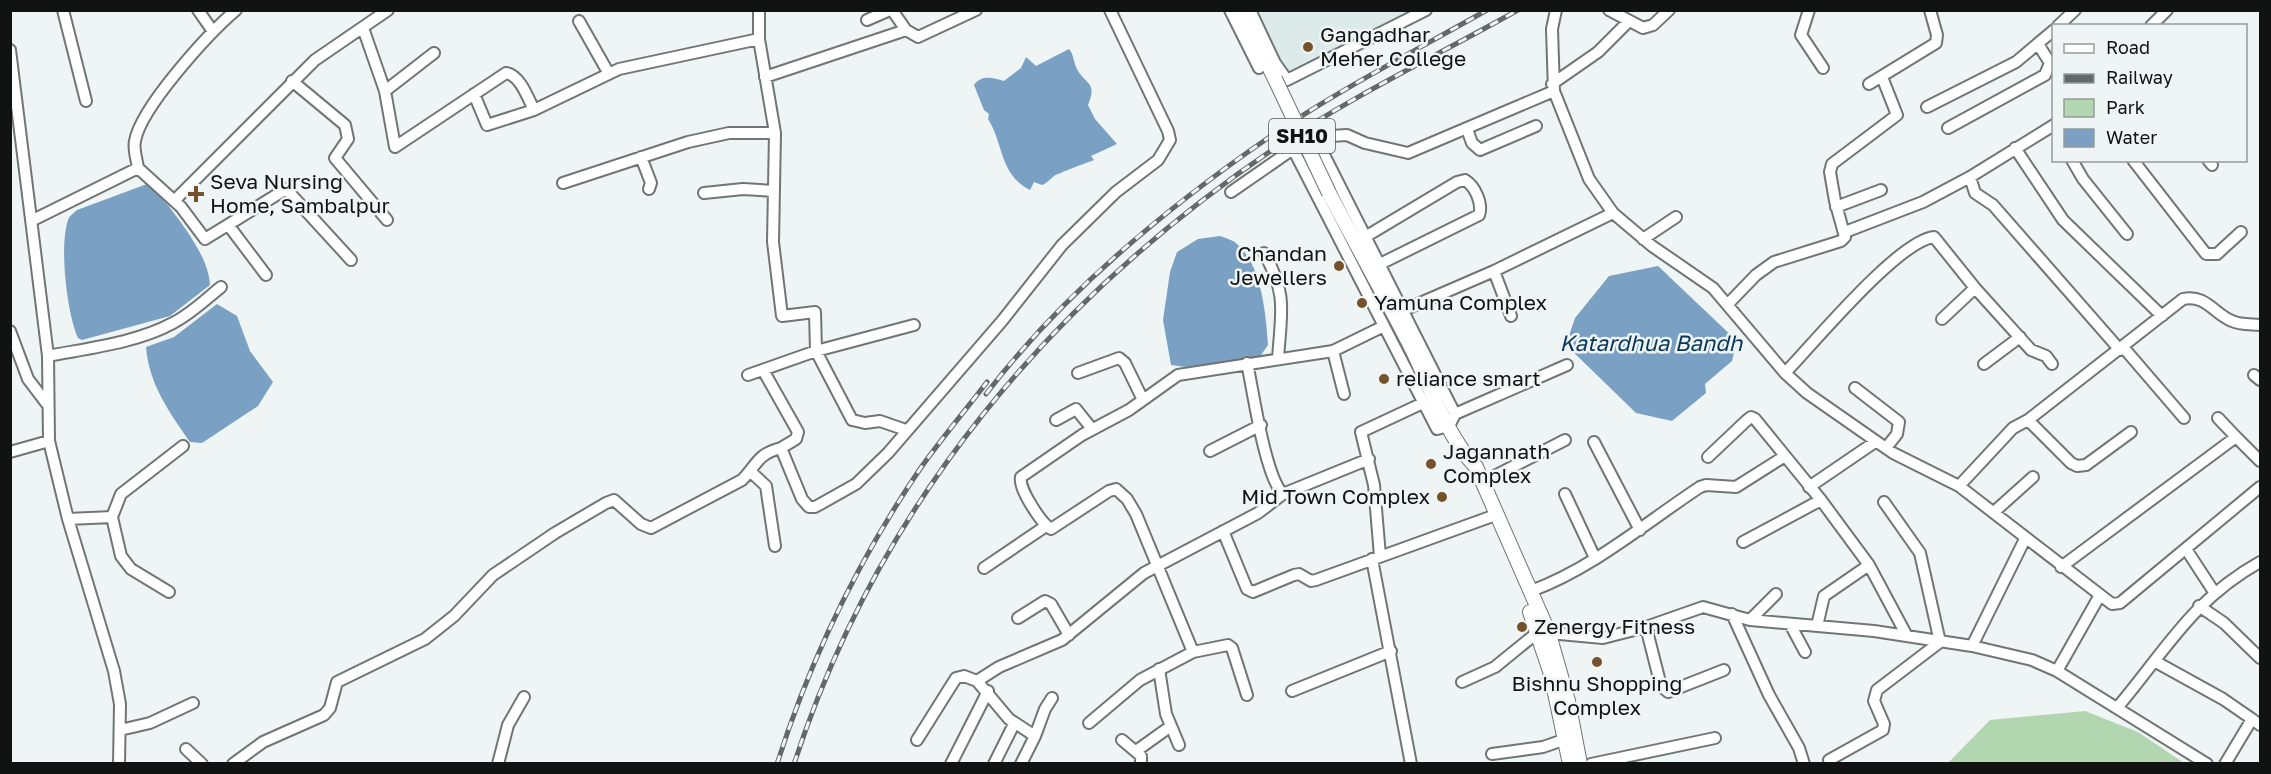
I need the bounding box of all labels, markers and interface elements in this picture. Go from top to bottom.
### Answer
place label: Gangadhar Meher College [1320,21,1466,71]
legend [2052,24,2247,162]
text: Road [2106,36,2150,58]
marker: Gangadhar Meher College [1301,40,1315,54]
text: Railway [2106,66,2173,88]
text: Park [2106,96,2145,118]
road number: SH10 [1269,119,1335,153]
text: Water [2106,126,2157,148]
place label: Seva Nursing Home, Sambalpur [210,168,390,218]
marker: Seva Nursing Home, Sambalpur [187,185,205,203]
place label: Chandan Jewellers [1230,240,1327,290]
marker: Chandan Jewellers [1332,259,1346,273]
place label: Yamuna Complex [1374,289,1548,315]
marker: Yamuna Complex [1355,296,1369,310]
water label: Katardhua Bandh [1560,329,1744,356]
place label: reliance smart [1396,365,1541,391]
marker: reliance smart [1377,372,1391,386]
place label: Jagannath Complex [1443,438,1550,488]
marker: Jagannath Complex [1424,457,1438,471]
place label: Mid Town Complex [1241,483,1430,509]
marker: Mid Town Complex [1435,490,1449,504]
place label: Zenergy Fitness [1534,613,1695,639]
marker: Zenergy Fitness [1515,620,1529,634]
marker: Bishnu Shopping Complex [1590,655,1604,669]
place label: Bishnu Shopping Complex [1512,670,1682,720]

